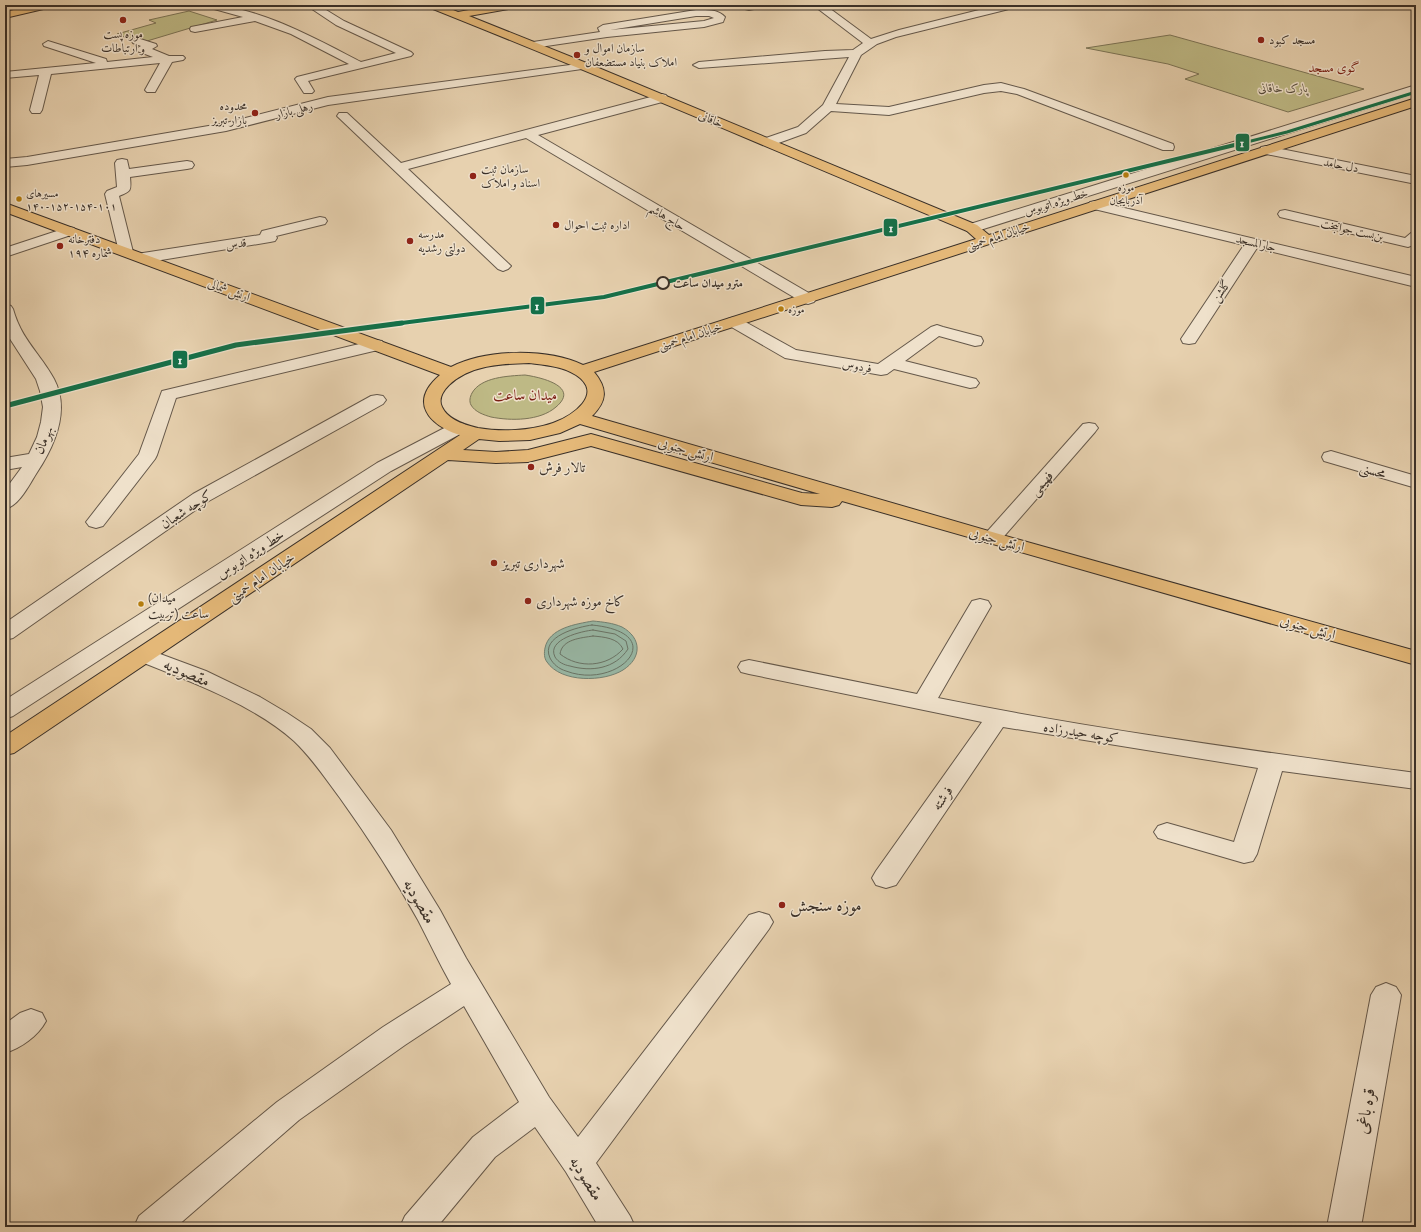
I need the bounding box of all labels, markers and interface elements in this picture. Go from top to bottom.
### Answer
marker: موزه پست و ارتباطات [118,15,128,25]
place label: موزه پست و ارتباطات [101,27,145,56]
place label: مسجد کبود [1269,33,1316,48]
marker: مسجد کبود [1256,35,1266,45]
place label: سازمان اموال و املاک بنیاد مستضعفان [583,41,678,69]
marker: سازمان اموال و املاک بنیاد مستضعفان [572,50,582,60]
district label: گوی مسجد [1308,60,1360,76]
park label: پارک خاقانی [1258,81,1310,97]
place label: محدوده بازار تبریز [210,99,248,128]
street label: رهلی بازار [273,99,315,124]
marker: محدوده بازار تبریز [250,108,260,118]
street label: خاقانی [697,108,725,130]
line badge: 1 [1235,133,1250,152]
text: 1 [1240,137,1245,150]
street label: دل حامد [1322,155,1360,175]
place label: سازمان ثبت اسناد و املاک [481,162,540,191]
marker: موزه آذربایجان [1121,170,1131,180]
marker: سازمان ثبت اسناد و املاک [468,171,478,181]
place label: موزه آذربایجان [1109,181,1144,207]
street label: خط ویژه اتوبوس [1022,186,1090,219]
place label: مسیرهای ۱۴۰-۱۵۲-۱۵۴-۱۰۱ [26,187,117,213]
marker: مسیرهای ۱۴۰-۱۵۲-۱۵۴-۱۰۱ [14,194,24,204]
street label: حاج هاشم [644,201,688,237]
street label: بن‌بست جوانبخت [1319,216,1386,245]
place label: اداره ثبت احوال [564,218,630,233]
line badge: 1 [883,218,898,237]
street label: خیابان امام خمینی [964,219,1033,257]
marker: اداره ثبت احوال [551,220,561,230]
text: 1 [889,222,894,235]
place label: مدرسه دولتی رشدیه [418,227,466,257]
place label: دفترخانه شماره ۱۹۴ [68,232,112,260]
street label: جارالمسجد [1235,232,1277,254]
street label: قدس [224,235,248,254]
marker: مدرسه دولتی رشدیه [405,236,415,246]
marker: دفترخانه شماره ۱۹۴ [55,241,65,251]
street label: ارتش شمالی [205,276,252,306]
marker: مترو میدان ساعت [656,276,670,290]
place label: مترو میدان ساعت [673,276,743,290]
street label: گلشن [1208,277,1235,306]
line badge: 1 [530,296,545,315]
text: 1 [535,300,540,313]
place label: موزه [788,303,805,316]
marker: موزه [776,304,786,314]
street label: خیابان امام خمینی [656,319,725,357]
line badge: 1 [172,350,188,369]
text: 1 [178,354,183,367]
street label: فردوس [841,357,873,376]
district label: میدان ساعت [493,386,557,404]
street label: بهرمان [30,424,58,457]
street label: ارتش جنوبی [656,433,716,466]
place label: تالار فرش [539,459,586,476]
street label: محسنی [1357,459,1389,483]
marker: تالار فرش [526,462,536,472]
street label: فهیمی [1026,467,1058,500]
street label: کوچه شعبان [157,486,216,533]
street label: ارتش جنوبی [967,523,1027,556]
street label: خط ویژه اتوبوس [213,526,287,583]
street label: خیابان امام خمینی [224,549,300,609]
place label: شهرداری تبریز [500,555,565,573]
marker: شهرداری تبریز [489,558,499,568]
place label: (میدان ساعت (تربیت [148,590,209,622]
place label: کاخ موزه شهرداری [536,593,625,614]
marker: کاخ موزه شهرداری [523,596,533,606]
marker: (میدان ساعت (تربیت [136,599,146,609]
street label: ارتش جنوبی [1278,611,1338,644]
street label: مقصودیه [160,653,213,692]
street label: کوچه حیدرزاده [1042,718,1120,748]
street label: فرشته [928,783,957,814]
street label: مقصودیه [398,875,441,928]
place label: موزه سنجش [790,895,862,917]
marker: موزه سنجش [777,900,787,910]
street label: قره باغی [1351,1087,1380,1136]
street label: مقصودیه [565,1152,608,1204]

